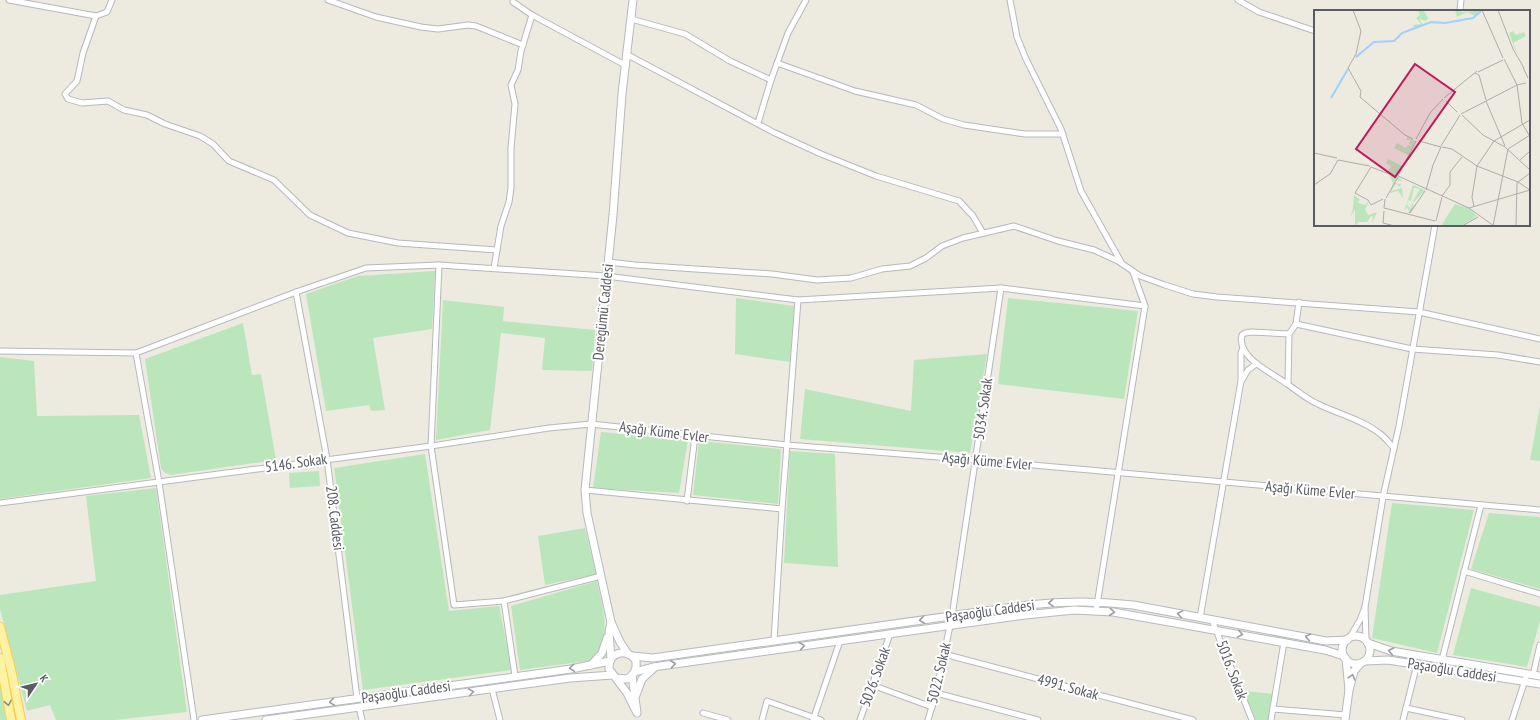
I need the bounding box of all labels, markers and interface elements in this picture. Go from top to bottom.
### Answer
inset map [1314,10,1530,226]
street label: Deregümü Caddesi [588,263,617,361]
street label: 5034. Sokak [969,377,996,441]
street label: Aşağı Küme Evler [618,417,711,447]
street label: Aşağı Küme Evler [941,447,1034,474]
street label: 5146. Sokak [264,449,328,476]
street label: Aşağı Küme Evler [1264,476,1357,503]
street label: 208. Caddesi [322,484,349,552]
street label: Paşaoğlu Caddesi [944,595,1036,626]
one-way arrow [1048,598,1054,607]
one-way arrow [1109,607,1115,616]
one-way arrow [1177,610,1183,619]
one-way arrow [919,615,926,624]
one-way arrow [1237,629,1243,638]
one-way arrow [1305,634,1311,642]
street label: 5016. Sokak [1212,637,1253,703]
street label: 5022. Sokak [922,640,955,705]
one-way arrow [799,642,805,651]
street label: 5026. Sokak [855,644,894,709]
one-way arrow [1388,647,1394,656]
street label: Paşaoğlu Caddesi [1406,653,1498,686]
one-way arrow [670,660,676,669]
one-way arrow [569,663,575,672]
north arrow [16,664,56,704]
street label: 4991. Sokak [1036,669,1101,704]
text: K [37,672,52,685]
one-way arrow [1347,673,1356,680]
street label: Paşaoğlu Caddesi [360,676,452,707]
one-way arrow [468,687,474,696]
one-way arrow [329,697,335,706]
one-way arrow [4,700,12,706]

